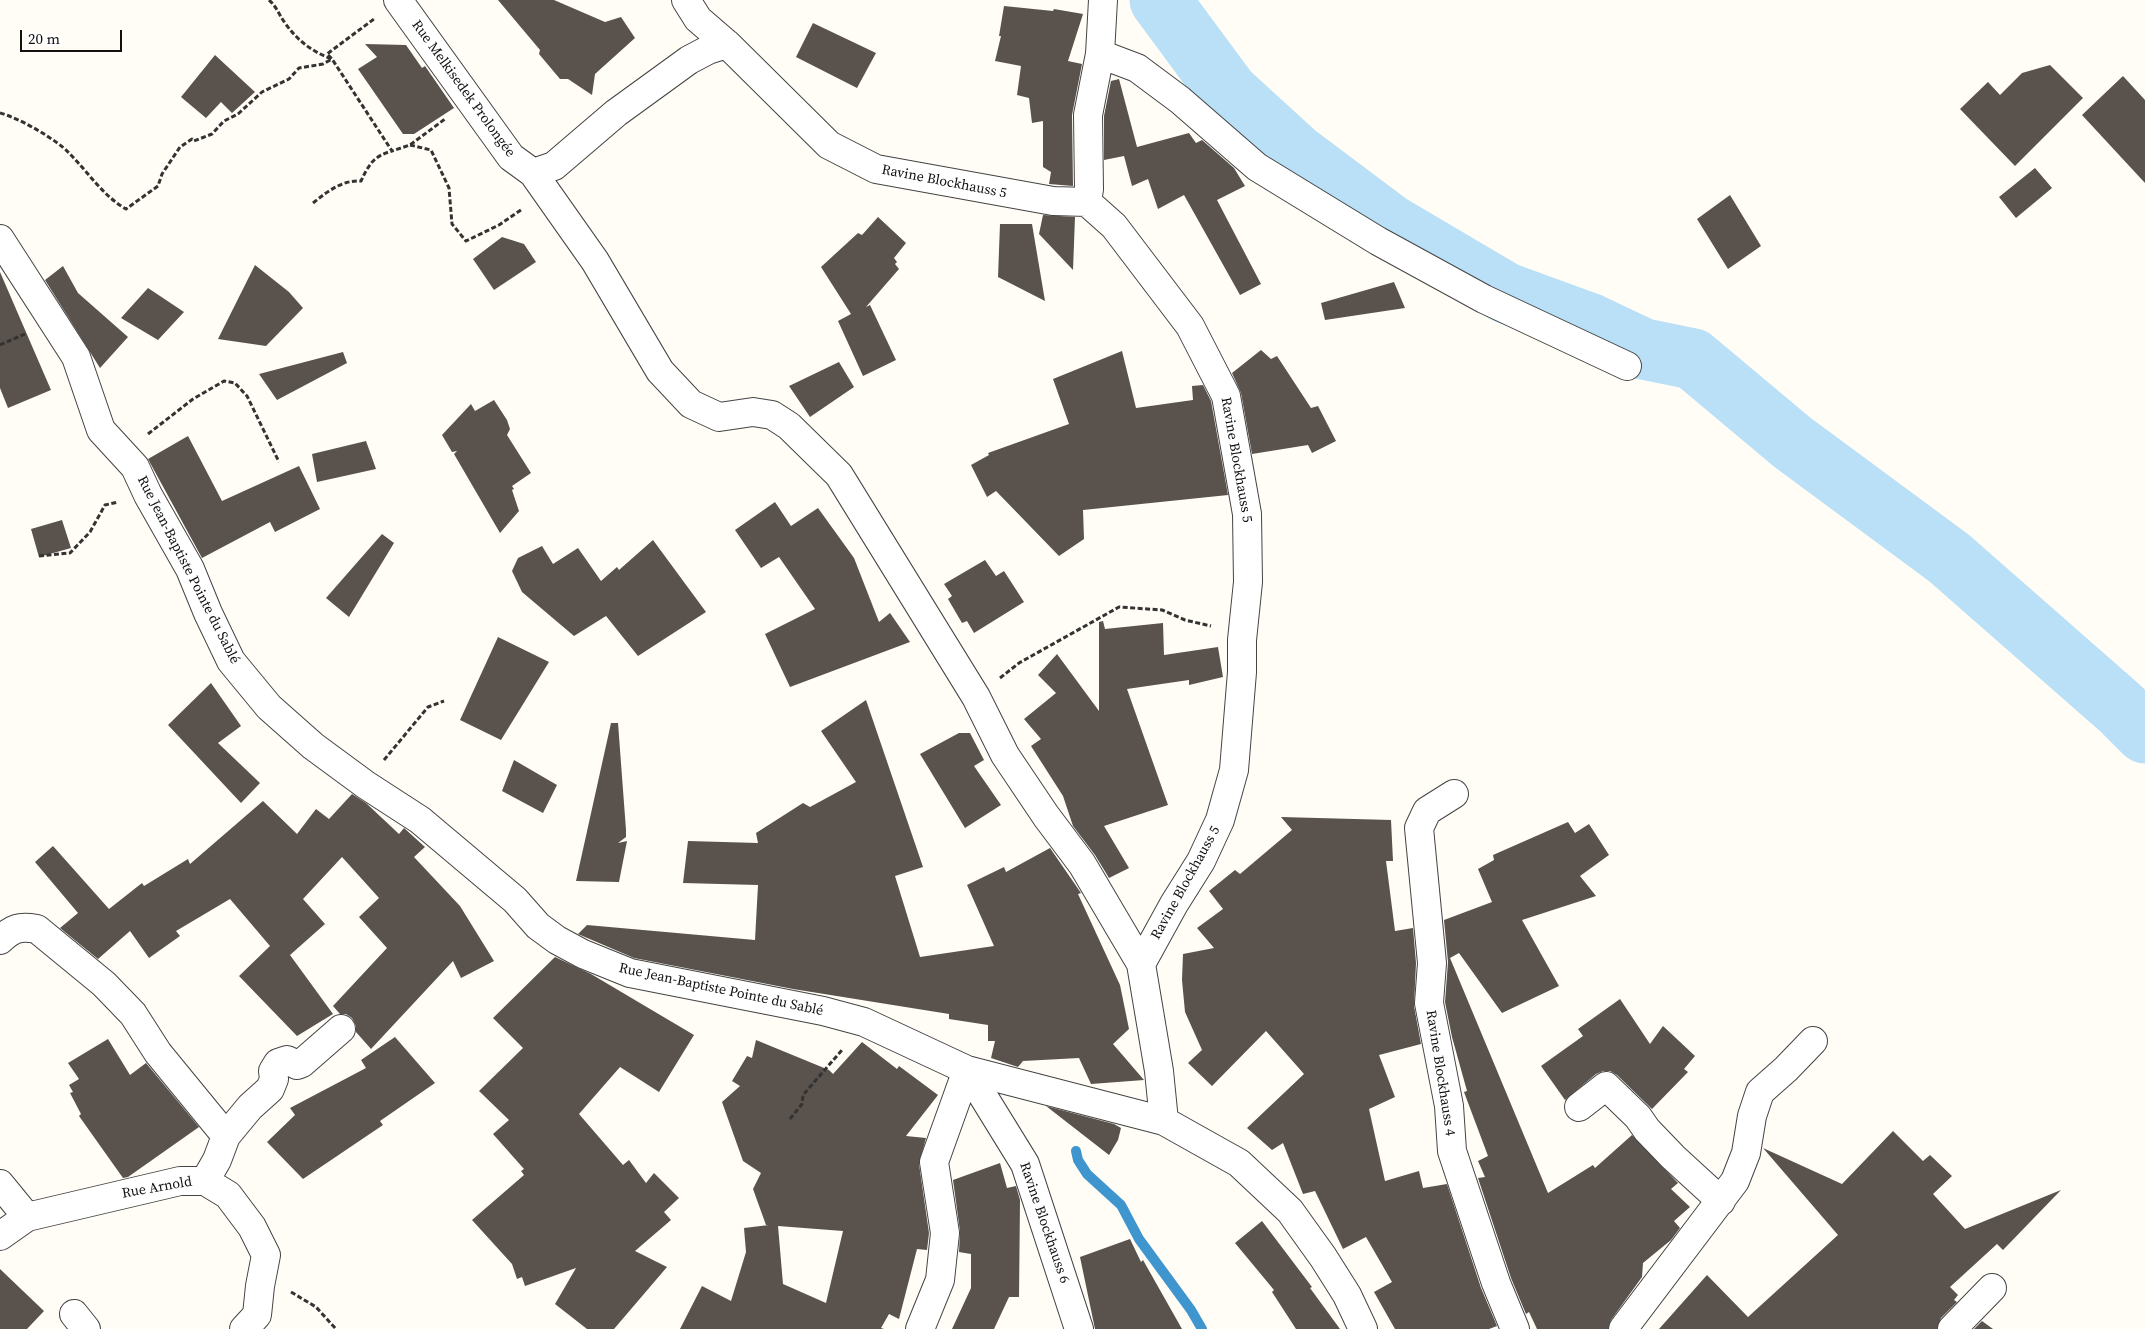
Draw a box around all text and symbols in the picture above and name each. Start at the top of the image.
street label: Rue Melkisedek Prolongée [408,17,518,161]
scale bar [22,20,125,52]
text: 20 m [28,28,60,49]
street label: Ravine Blockhauss 5 [880,162,1008,202]
street label: Ravine Blockhauss 5 [1217,396,1255,524]
street label: Rue Jean-Baptiste Pointe du Sablé [133,473,243,667]
street label: Ravine Blockhauss 5 [1148,823,1224,943]
street label: Rue Jean-Baptiste Pointe du Sablé [617,960,825,1020]
street label: Ravine Blockhauss 4 [1422,1009,1458,1137]
street label: Ravine Blockhauss 6 [1015,1160,1073,1286]
street label: Rue Arnold [121,1174,193,1202]

